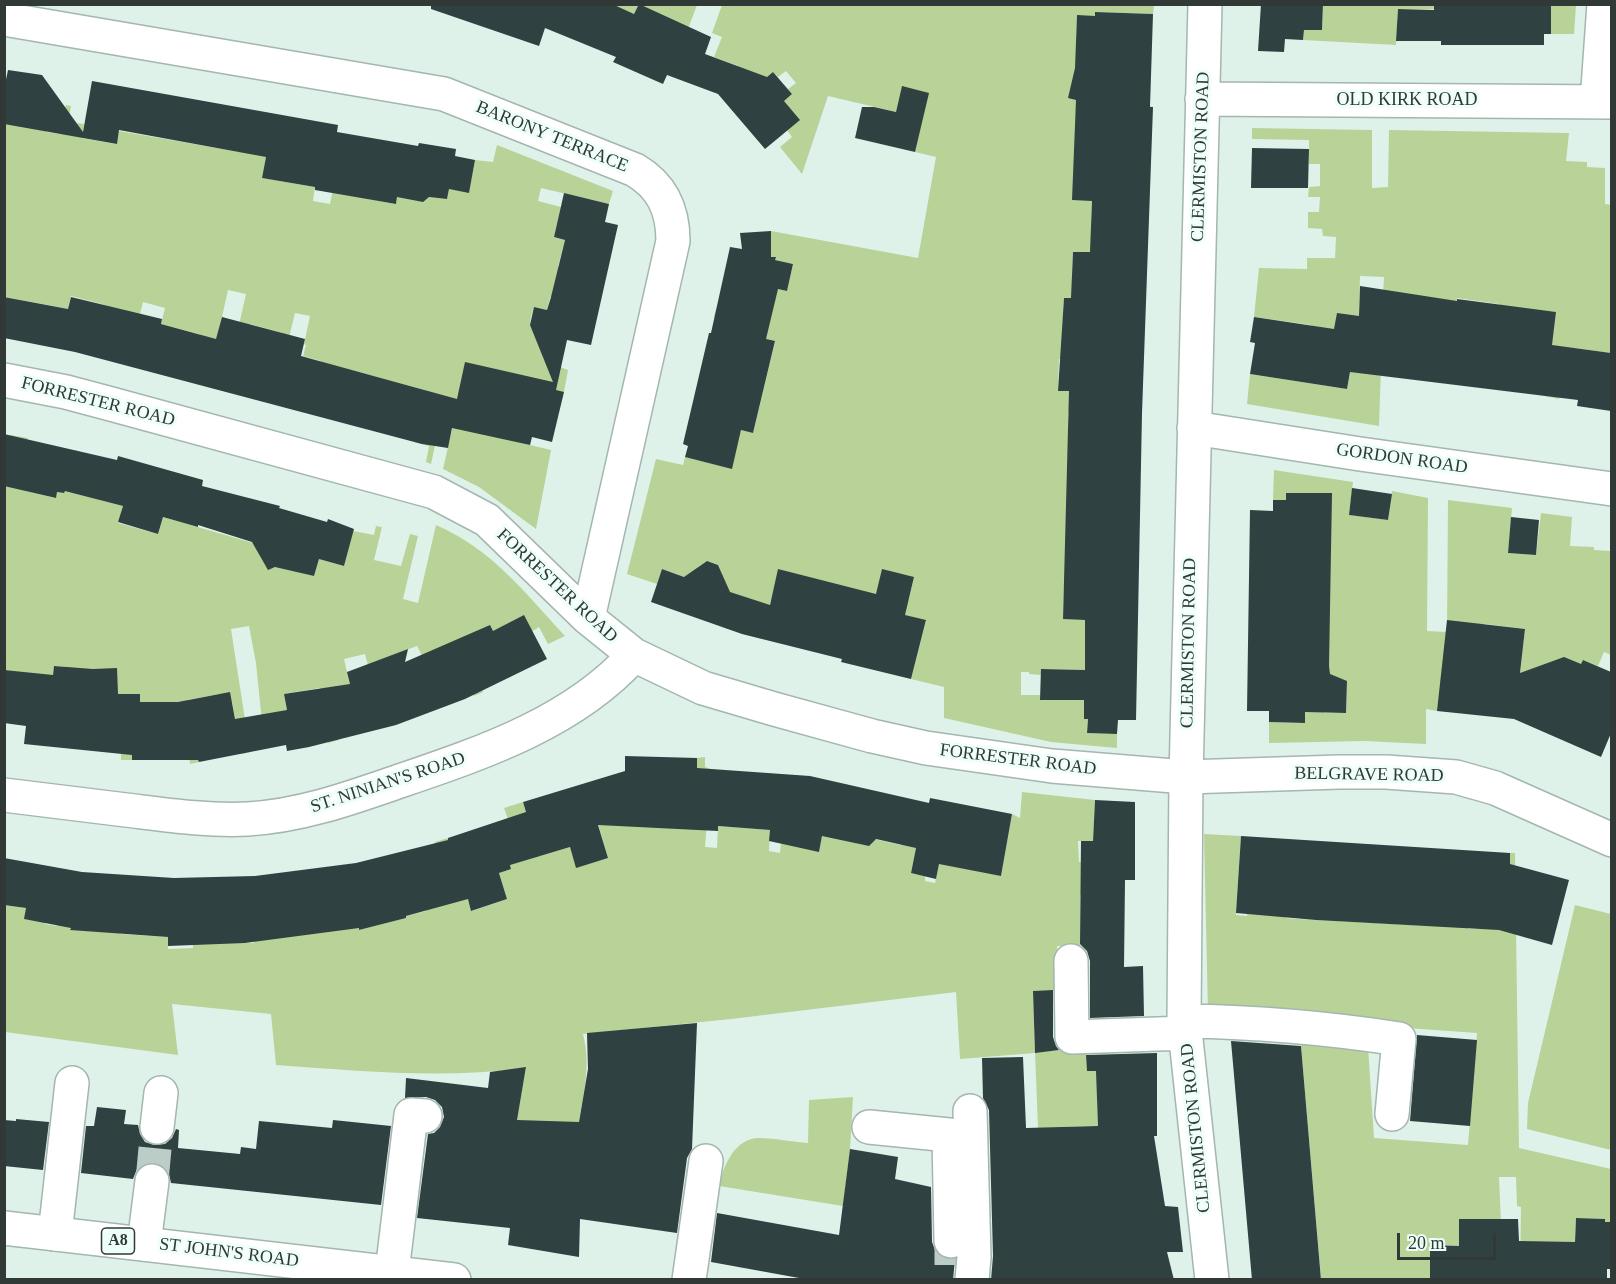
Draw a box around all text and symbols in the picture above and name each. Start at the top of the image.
street label: CLERMISTON ROAD [1187,72,1215,242]
street label: OLD KIRK ROAD [1337,89,1477,111]
street label: BARONY TERRACE [473,97,631,177]
street label: FORRESTER ROAD [19,372,177,432]
street label: GORDON ROAD [1335,439,1469,479]
street label: FORRESTER ROAD [492,524,622,648]
street label: CLERMISTON ROAD [1177,558,1201,728]
street label: FORRESTER ROAD [939,740,1097,780]
street label: ST. NINIAN'S ROAD [308,748,468,818]
street label: BELGRAVE ROAD [1294,763,1444,787]
street label: CLERMISTON ROAD [1176,1042,1216,1214]
scale bar [1400,1221,1499,1259]
road number: A8 [102,1228,134,1254]
text: 20 m [1408,1233,1445,1253]
street label: ST JOHN'S ROAD [158,1234,300,1272]

